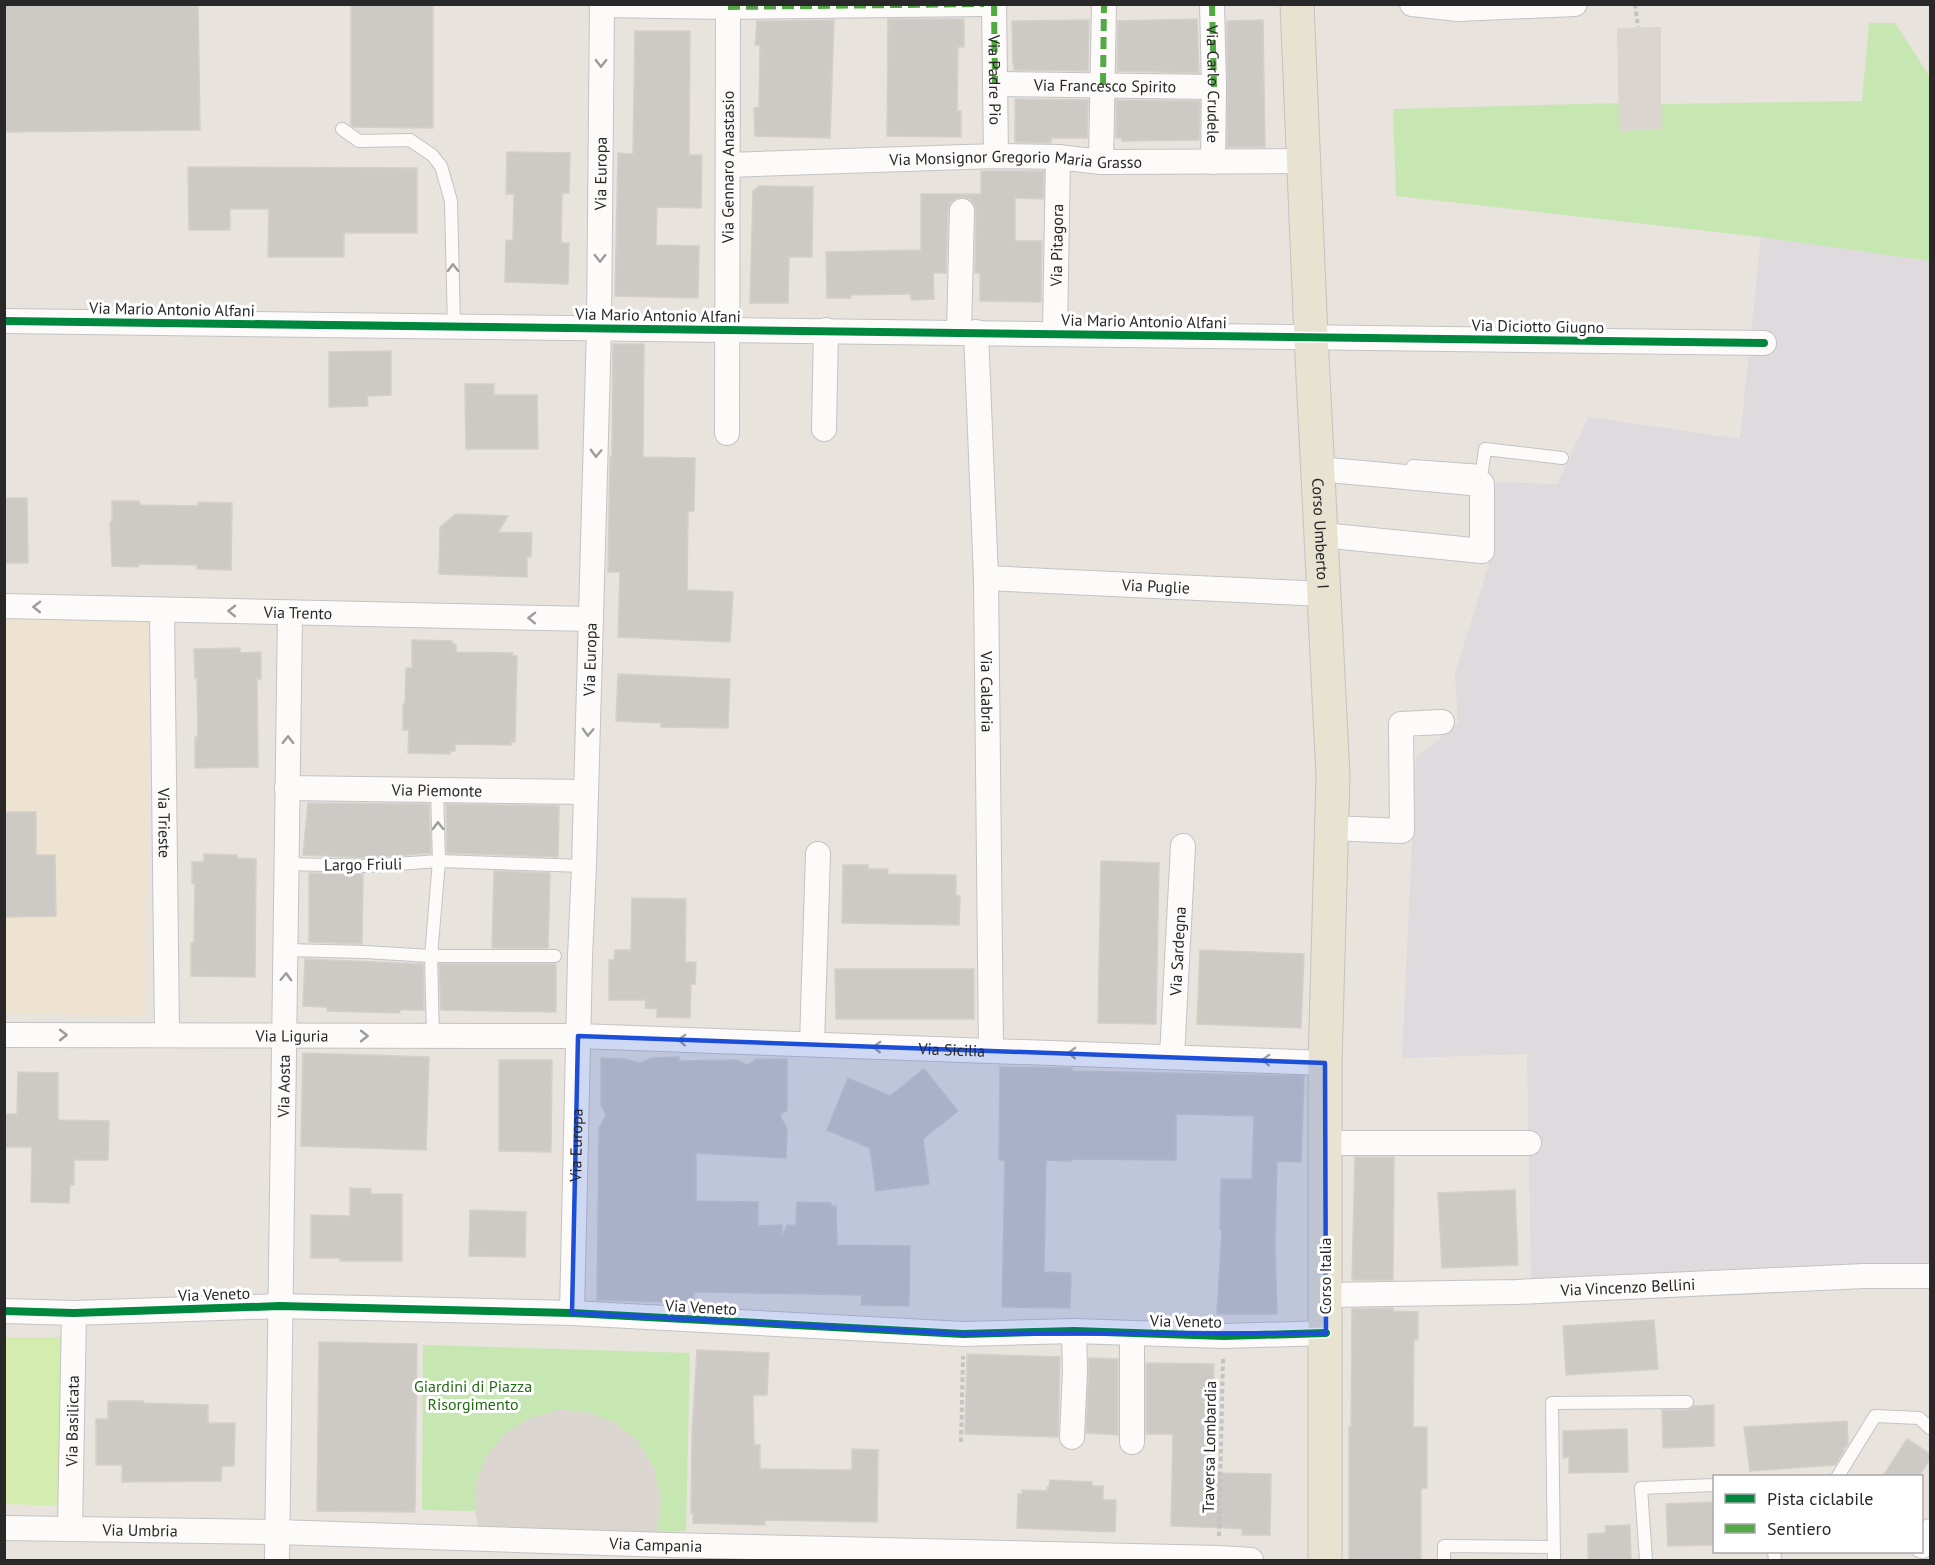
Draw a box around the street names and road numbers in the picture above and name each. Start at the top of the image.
street label: Via Carlo Crudele [1202,24,1224,143]
street label: Via Padre Pio [984,34,1006,125]
street label: Via Francesco Spirito [1033,75,1176,96]
street label: Via Gennaro Anastasio [717,91,738,244]
street label: Via Europa [590,137,611,211]
street label: Via Monsignor Gregorio Maria Grasso [888,146,1142,172]
street label: Via Pitagora [1046,203,1067,288]
street label: Via Mario Antonio Alfani [88,298,255,320]
street label: Via Mario Antonio Alfani [574,304,741,326]
street label: Via Mario Antonio Alfani [1060,310,1227,332]
street label: Via Diciotto Giugno [1471,315,1604,337]
street label: Corso Umberto I [1308,477,1334,589]
street label: Via Puglie [1120,574,1190,598]
street label: Via Trento [262,602,332,623]
street label: Via Europa [579,622,601,697]
street label: Via Calabria [977,650,998,733]
street label: Via Piemonte [390,779,482,801]
street label: Via Trieste [154,787,175,858]
street label: Largo Friuli [324,853,402,875]
street label: Via Sardegna [1165,906,1190,997]
street label: Via Liguria [254,1025,329,1046]
street label: Via Sicilia [917,1038,986,1061]
street label: Via Aosta [273,1054,294,1119]
street label: Via Europa [565,1108,587,1183]
street label: Corso Italia [1315,1237,1335,1315]
street label: Via Vincenzo Bellini [1559,1274,1696,1300]
street label: Via Veneto [177,1283,250,1305]
street label: Via Veneto [663,1295,738,1319]
street label: Via Veneto [1149,1310,1222,1332]
street label: Via Basilicata [61,1375,83,1468]
street label: Traversa Lombardia [1198,1381,1220,1513]
street label: Via Umbria [101,1519,178,1541]
street label: Via Campania [608,1533,702,1556]

